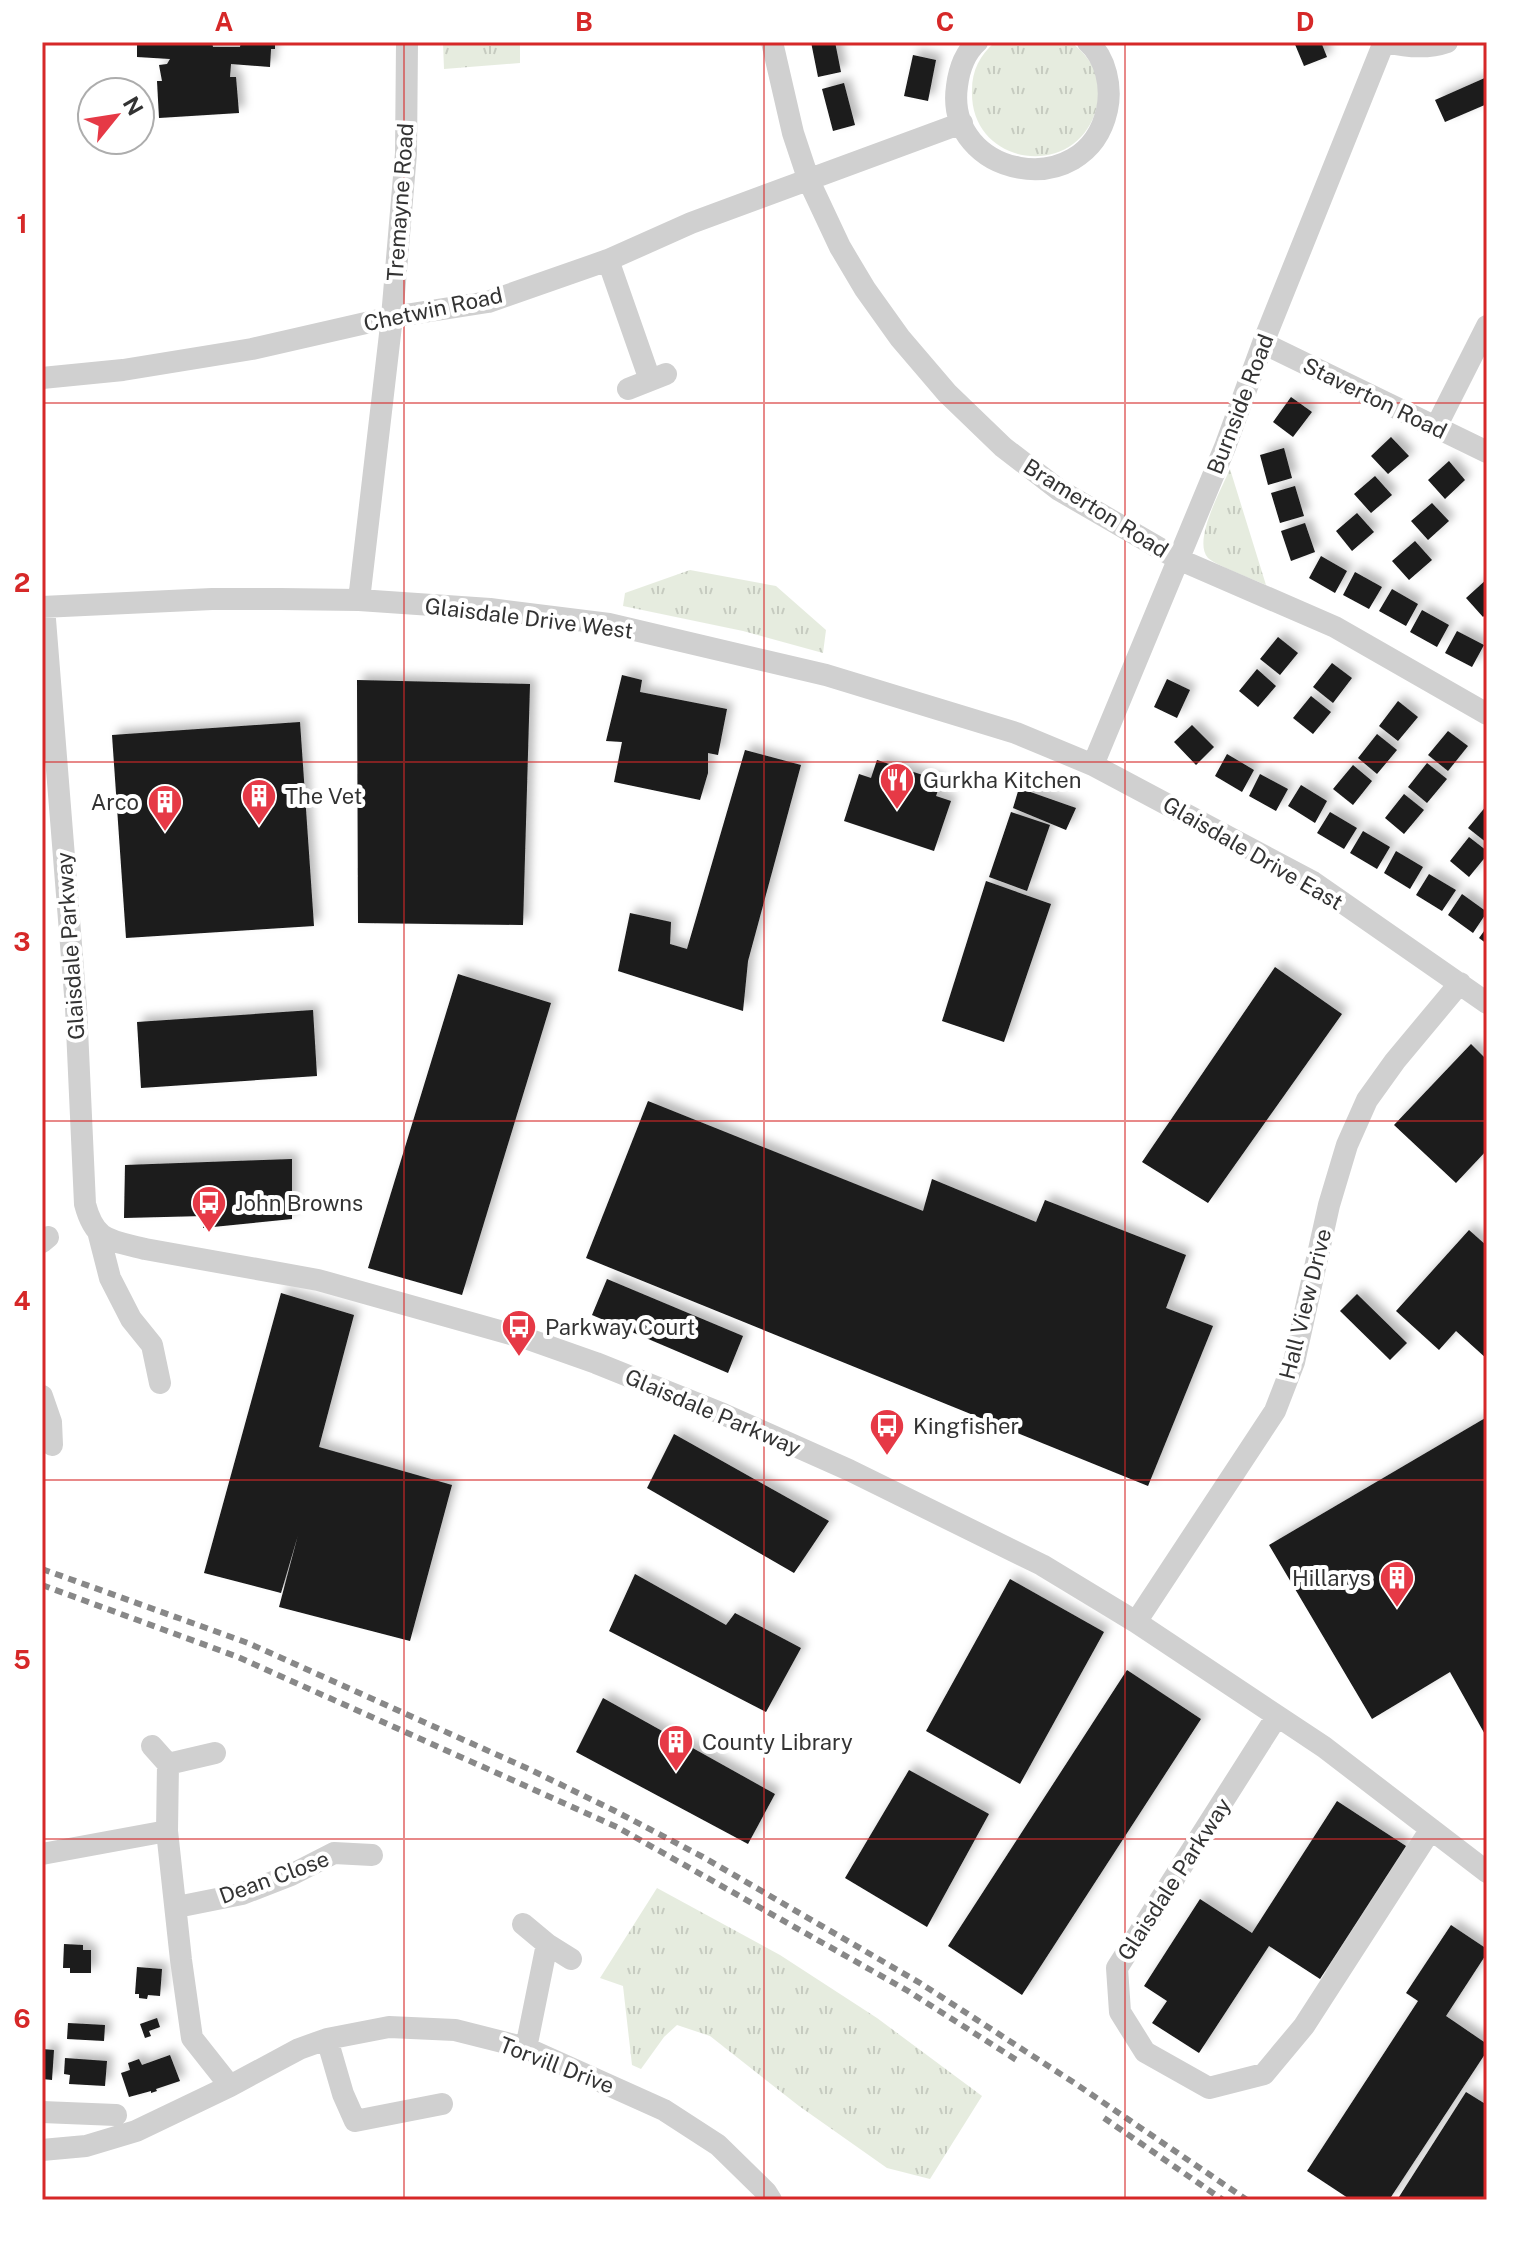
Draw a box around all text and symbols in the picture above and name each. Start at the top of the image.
text: A [215,6,234,37]
text: B [575,6,593,37]
text: C [936,6,954,37]
text: D [1296,6,1314,37]
north arrow [76,76,156,156]
text: N [118,92,149,120]
street label: Tremayne Road [382,122,418,282]
text: 1 [16,208,28,239]
street label: Chetwin Road [361,282,505,336]
street label: Burnside Road [1201,330,1279,478]
street label: Staverton Road [1299,352,1451,444]
street label: Bramerton Road [1019,453,1173,563]
text: 2 [14,567,30,598]
street label: Glaisdale Drive West [423,592,635,644]
restaurant icon: Gurkha Kitchen [878,761,916,811]
place label: Gurkha Kitchen [923,767,1082,793]
building icon: The Vet [240,777,278,827]
building icon: Arco [146,783,184,833]
place label: The Vet [285,783,362,809]
place label: Arco [91,789,139,815]
street label: Glaisdale Drive East [1158,791,1348,915]
street label: Glaisdale Parkway [50,851,90,1041]
text: 3 [13,926,31,957]
bus stop icon: John Browns [190,1184,228,1234]
place label: John Browns [235,1190,363,1216]
street label: Hall View Drive [1274,1226,1336,1382]
text: 4 [13,1285,31,1316]
bus stop icon: Parkway Court [500,1308,538,1358]
place label: Parkway Court [545,1314,695,1340]
street label: Glaisdale Parkway [621,1363,805,1461]
bus stop icon: Kingfisher [868,1407,906,1457]
place label: Kingfisher [913,1413,1019,1439]
building icon: Hillarys [1378,1559,1416,1609]
place label: Hillarys [1292,1565,1371,1591]
text: 5 [13,1644,31,1675]
building icon: County Library [657,1723,695,1773]
place label: County Library [702,1729,853,1755]
street label: Glaisdale Parkway [1112,1793,1236,1965]
street label: Dean Close [216,1845,332,1909]
text: 6 [13,2003,31,2034]
street label: Torvill Drive [496,2031,618,2099]

